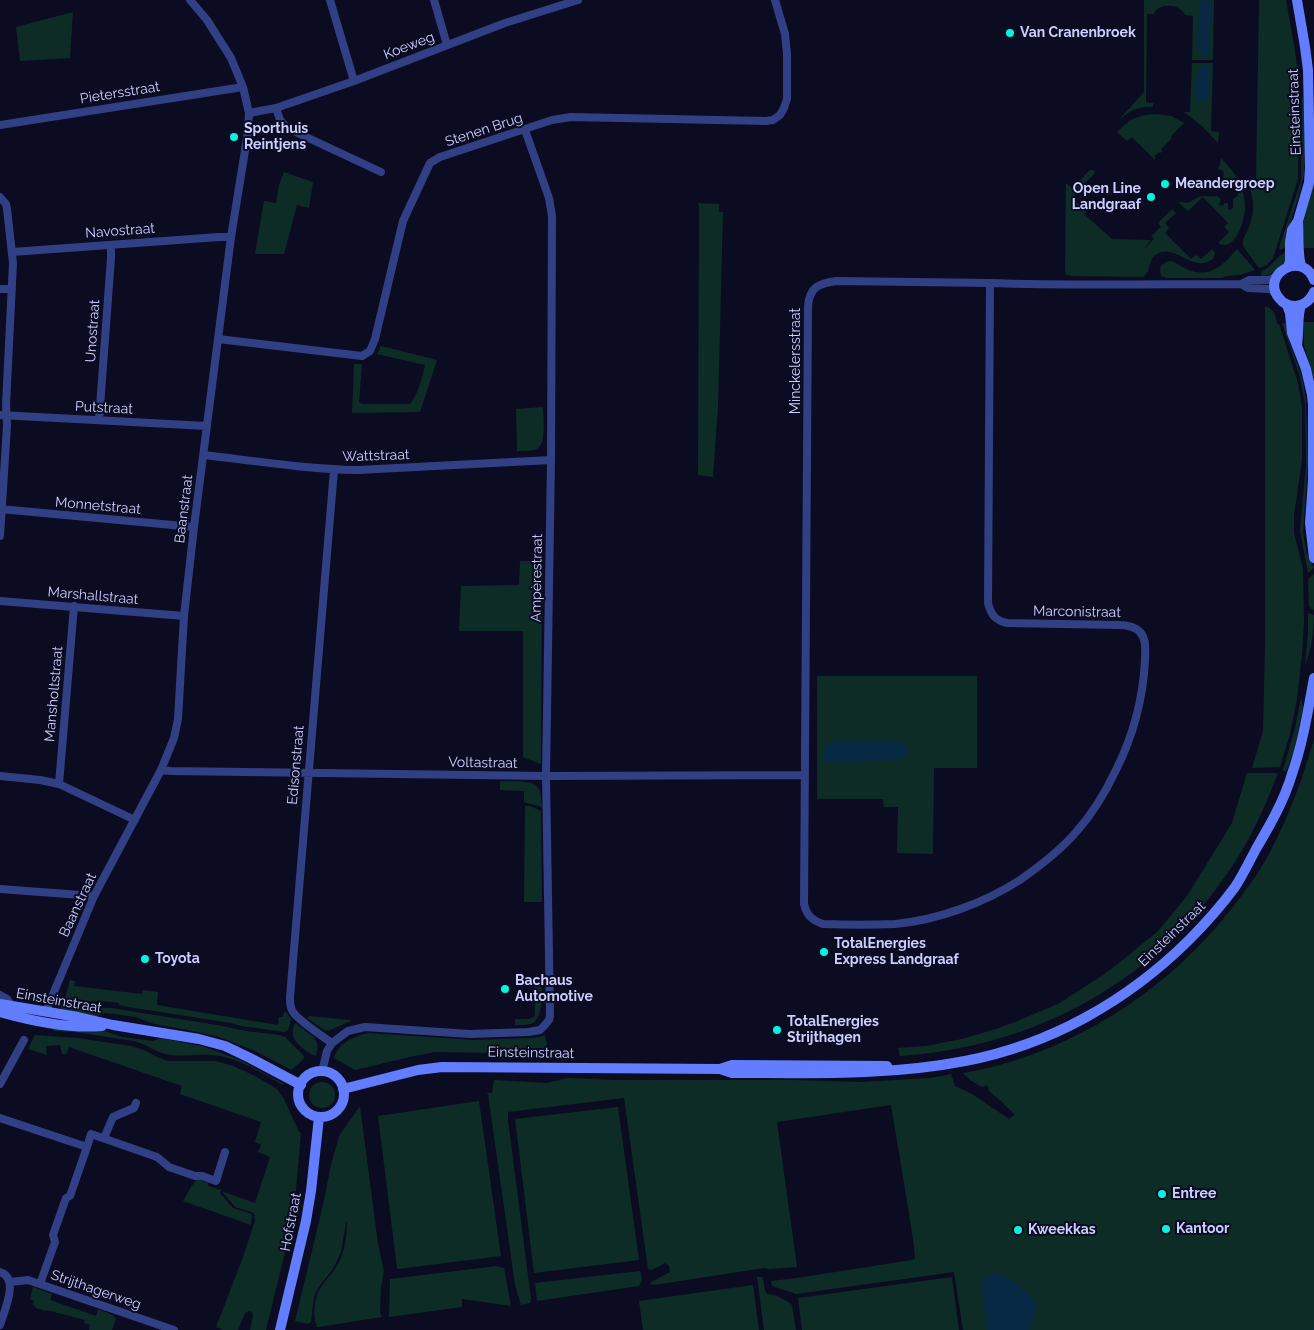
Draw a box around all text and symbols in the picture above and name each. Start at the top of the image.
place label: Van Cranenbroek [1020,25,1136,41]
marker: Van Cranenbroek [1004,27,1016,39]
street label: Koeweg [381,29,437,63]
street label: Einsteinstraat [1285,68,1305,156]
street label: Pietersstraat [79,78,161,108]
street label: Stenen Brug [443,110,525,150]
place label: Sporthuis Reintjens [244,121,308,154]
marker: Sporthuis Reintjens [228,131,240,143]
place label: Meandergroep [1175,176,1275,192]
marker: Meandergroep [1159,178,1171,190]
place label: Open Line Landgraaf [1072,181,1141,213]
marker: Open Line Landgraaf [1145,191,1157,203]
street label: Navostraat [85,220,155,242]
street label: Unostraat [82,299,104,363]
street label: Minckelersstraat [788,308,804,414]
street label: Putstraat [75,398,133,418]
street label: Wattstraat [342,446,410,466]
street label: Baanstraat [171,474,197,544]
street label: Monnetstraat [54,494,142,518]
street label: Ampèrestraat [528,534,546,622]
street label: Marshallstraat [47,584,139,608]
street label: Marconistraat [1033,603,1121,621]
street label: Mansholtstraat [41,645,67,743]
street label: Edisonstraat [284,725,308,805]
street label: Voltastraat [448,754,518,772]
street label: Baanstraat [56,870,100,940]
street label: Einsteinstraat [1135,898,1209,970]
place label: TotalEnergies Express Landgraaf [834,936,959,969]
marker: TotalEnergies Express Landgraaf [818,946,830,958]
place label: Toyota [155,951,200,967]
marker: Toyota [139,953,151,965]
place label: Bachaus Automotive [515,973,593,1006]
marker: Bachaus Automotive [499,983,511,995]
street label: Einsteinstraat [15,985,103,1017]
place label: TotalEnergies Strijthagen [787,1014,879,1046]
marker: TotalEnergies Strijthagen [771,1024,783,1036]
street label: Einsteinstraat [487,1044,575,1062]
place label: Entree [1172,1186,1216,1202]
marker: Entree [1156,1188,1168,1200]
street label: Hofstraat [277,1191,305,1253]
place label: Kantoor [1176,1221,1229,1237]
place label: Kweekkas [1028,1222,1096,1238]
marker: Kantoor [1160,1223,1172,1235]
marker: Kweekkas [1012,1224,1024,1236]
street label: Strijthagerweg [49,1267,143,1313]

